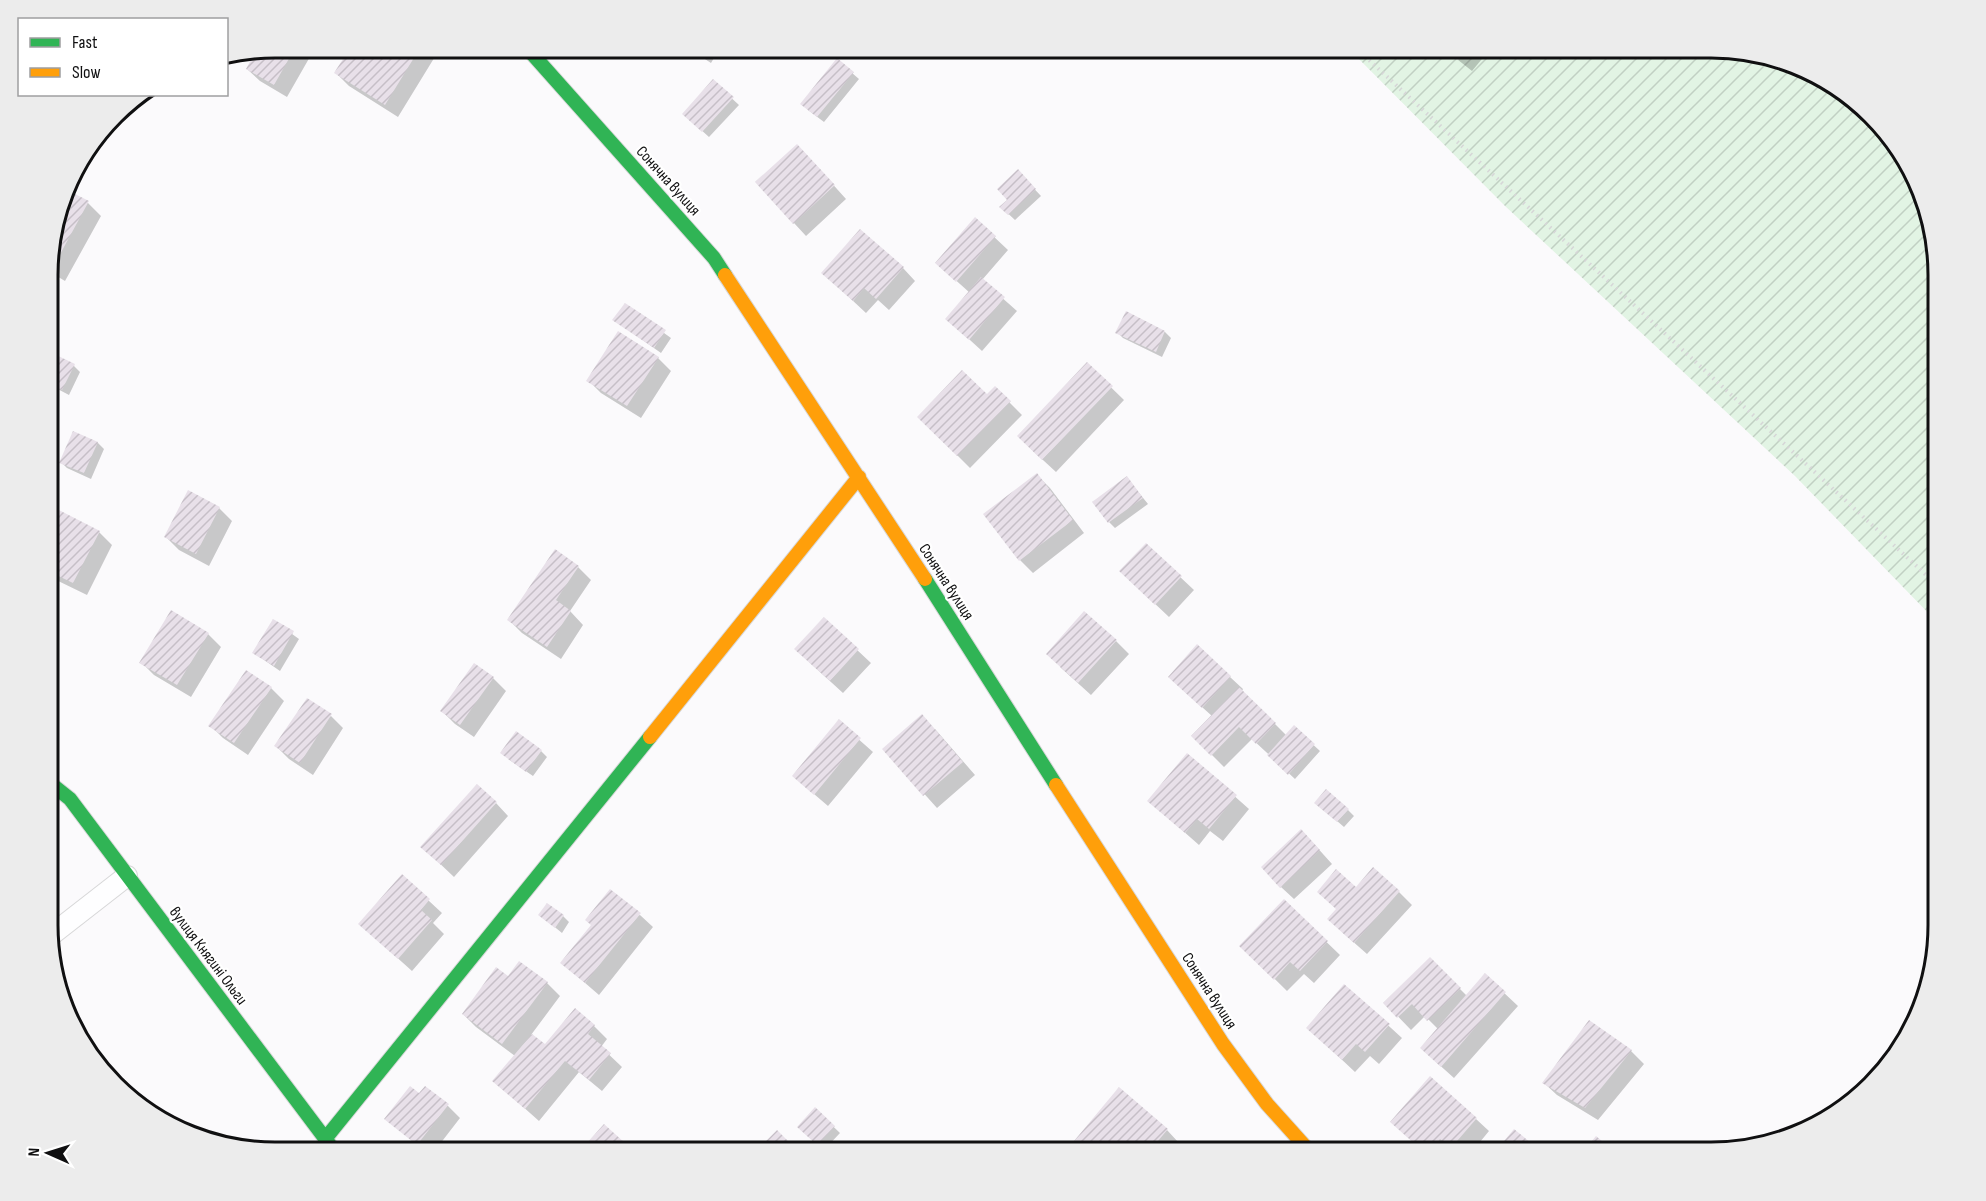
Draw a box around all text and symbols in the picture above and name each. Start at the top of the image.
legend [18,18,228,96]
text: Fast [72,32,98,53]
text: Slow [72,62,101,83]
street label: Сонячна вулиця [632,142,704,220]
street label: Сонячна вулиця [914,540,978,624]
street label: вулиця Княгині Ольги [165,903,251,1009]
street label: Сонячна вулиця [1177,949,1241,1033]
north arrow [18,1123,78,1183]
text: N [25,1148,44,1157]

